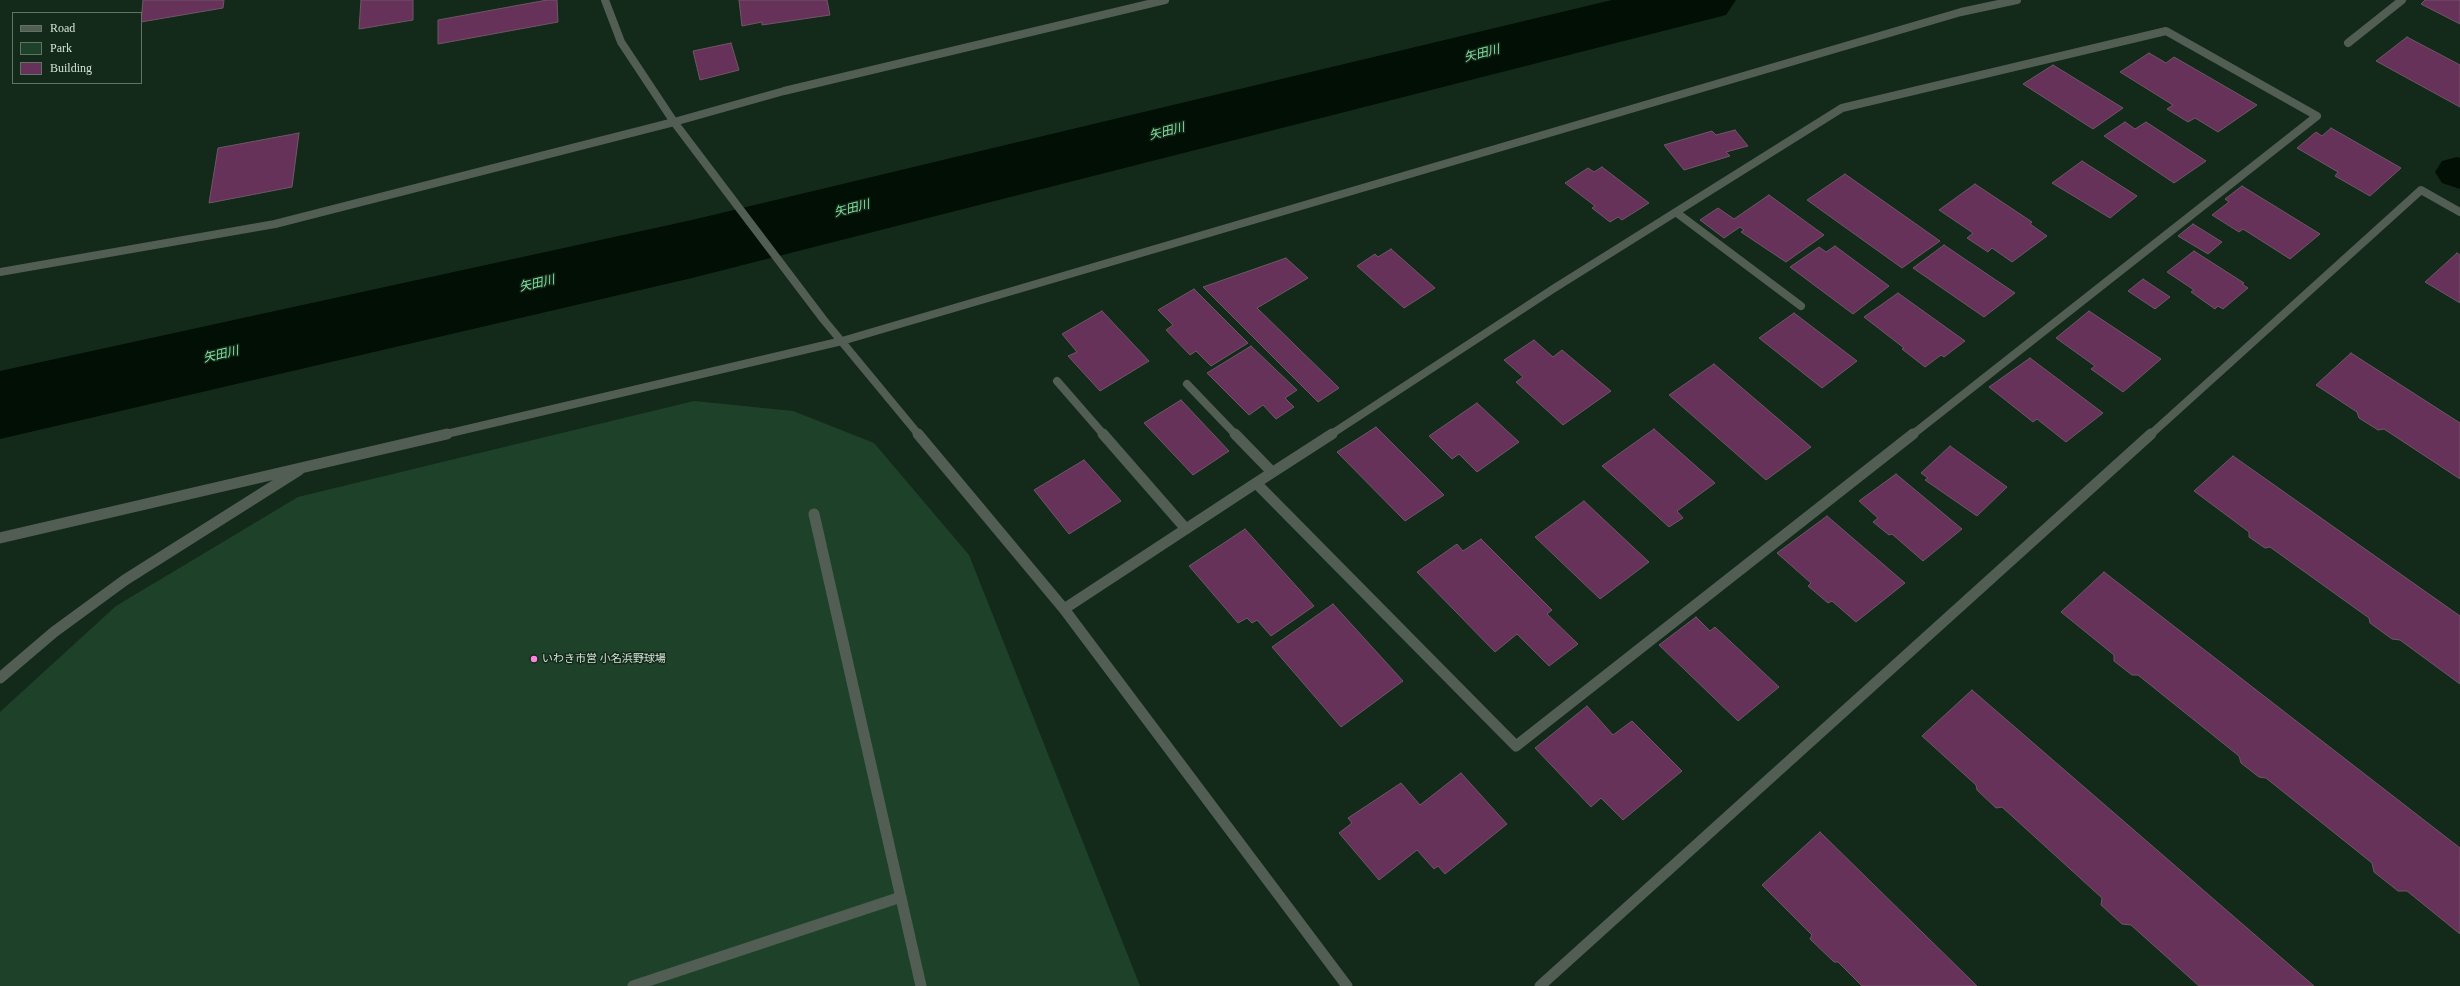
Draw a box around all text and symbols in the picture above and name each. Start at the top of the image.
legend [12,12,142,84]
text: Road [50,21,75,35]
text: Park [50,41,72,55]
water label: 矢田川 [1463,43,1501,65]
text: Building [50,61,92,75]
water label: 矢田川 [1148,121,1186,143]
water label: 矢田川 [833,198,871,220]
water label: 矢田川 [518,273,556,295]
water label: 矢田川 [202,344,240,366]
place label: いわき市営 小名浜野球場 [542,652,666,666]
marker: いわき市営 小名浜野球場 [529,654,539,664]

